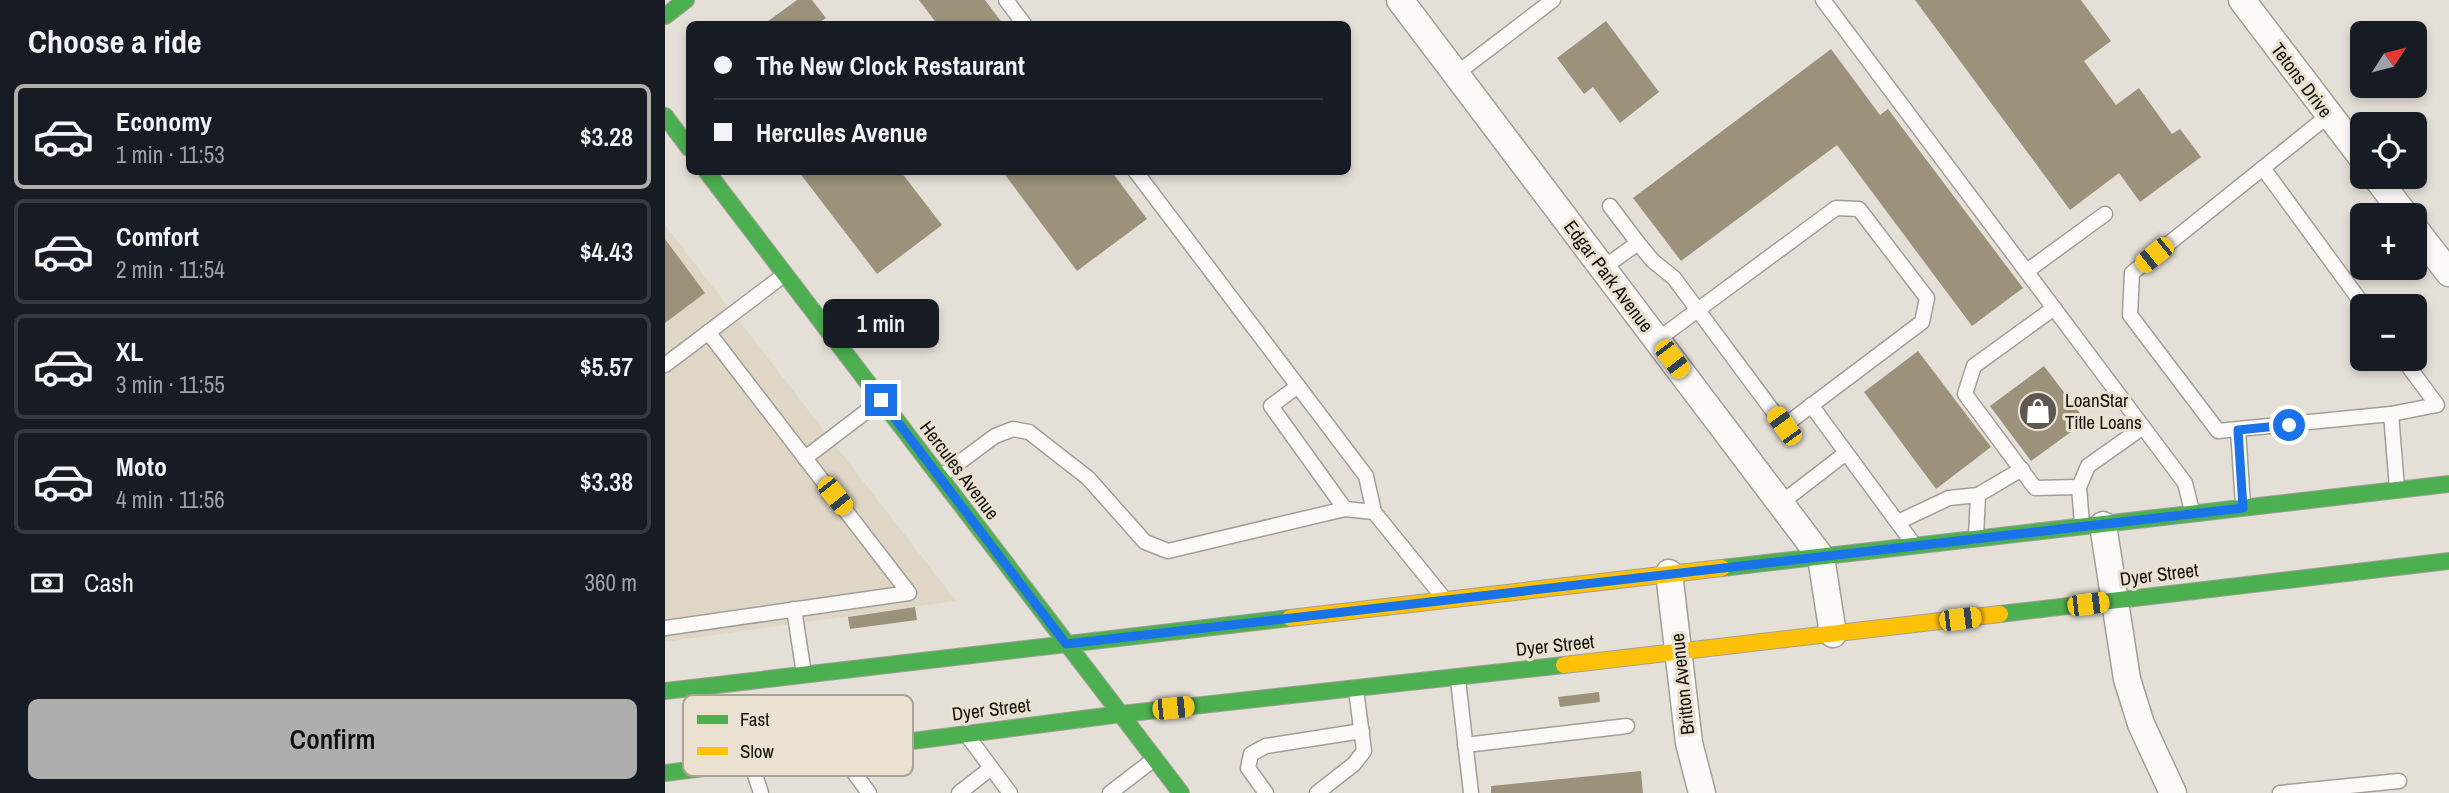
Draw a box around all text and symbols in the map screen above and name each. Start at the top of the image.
text: Choose a ride [28,20,202,63]
north arrow [2350,21,2427,98]
map controls [2350,21,2427,371]
street label: Tetons Drive [2265,37,2339,123]
text: The New Clock Restaurant [756,48,1025,83]
text: Economy [116,104,212,139]
icon: car [32,105,95,168]
button: locate [2350,112,2427,189]
text: Hercules Avenue [756,115,927,150]
text: $3.28 [580,119,633,154]
text: 1 min · 11:53 [116,139,225,170]
button: + [2350,203,2427,280]
street label: Edgar Park Avenue [1558,215,1660,337]
text: Comfort [116,219,199,254]
icon: car [32,220,95,283]
text: $4.43 [580,234,633,269]
car [2132,234,2177,276]
text: 2 min · 11:54 [116,254,225,285]
button: − [2350,294,2427,371]
callout: 1 min [823,298,939,348]
text: 1 min [857,308,905,339]
text: XL [116,334,143,369]
icon: car [32,335,95,398]
car [1651,336,1694,382]
text: $5.57 [580,349,633,384]
text: 3 min · 11:55 [116,369,225,400]
route end [865,384,897,416]
place label: LoanStar Title Loans [2065,387,2142,435]
shop icon: LoanStar Title Loans [2017,390,2059,432]
car [1764,403,1805,449]
route start [2273,409,2305,441]
street label: Hercules Avenue [914,415,1006,525]
text: Moto [116,449,167,484]
icon: car [32,450,95,513]
text: $3.38 [580,464,633,499]
car [814,473,857,519]
text: 4 min · 11:56 [116,484,225,515]
street label: Dyer Street [2118,556,2200,592]
icon: cash [28,564,66,602]
text: Cash [84,565,134,600]
text: 360 m [585,567,637,598]
car [2066,591,2111,617]
car [1938,606,1983,632]
street label: Dyer Street [1514,628,1596,662]
street label: Britton Avenue [1664,632,1700,736]
street label: Dyer Street [950,691,1032,727]
legend [683,695,913,776]
car [1152,695,1195,721]
button: Confirm [28,699,637,779]
text: Fast [740,706,770,732]
text: Slow [740,738,775,764]

